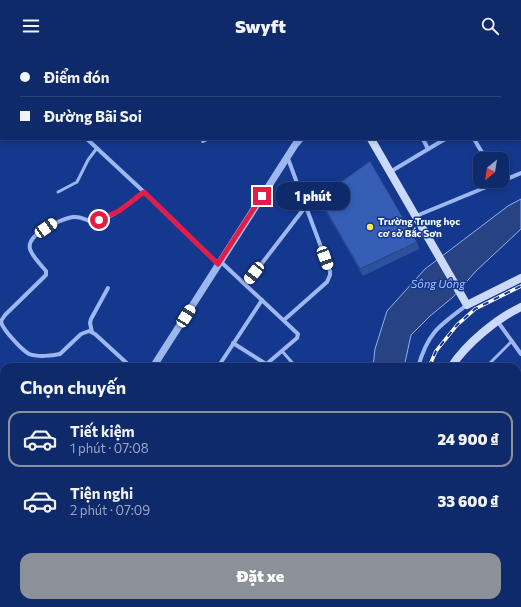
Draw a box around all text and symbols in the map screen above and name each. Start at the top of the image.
icon: menu [20,15,42,37]
text: Swyft [235,15,286,37]
icon: search [479,15,501,37]
text: Điểm đón [44,68,109,86]
text: Đường Bãi Soi [44,107,142,125]
north arrow [473,152,509,188]
map controls [473,152,509,188]
callout: 1 phút [276,182,350,210]
route end [253,187,271,205]
text: 1 phút [295,188,331,204]
route start [90,211,108,229]
place label: Trường Trung học cơ sở Bắc Sơn [378,215,460,239]
car [33,216,59,240]
marker: Trường Trung học cơ sở Bắc Sơn [365,222,375,232]
car [315,245,335,271]
car [242,260,266,286]
water label: Sông Uông [411,277,466,290]
car [175,303,197,329]
text: Chọn chuyến [20,376,126,398]
icon: car [22,421,58,457]
text: Tiết kiệm [70,422,135,440]
text: 24 900 ₫ [437,430,499,448]
text: 1 phút · 07:08 [70,440,149,456]
icon: car [22,483,58,519]
text: Tiện nghi [70,484,133,502]
text: 33 600 ₫ [438,492,499,510]
text: 2 phút · 07:09 [70,502,150,518]
button: Đặt xe [20,553,501,599]

